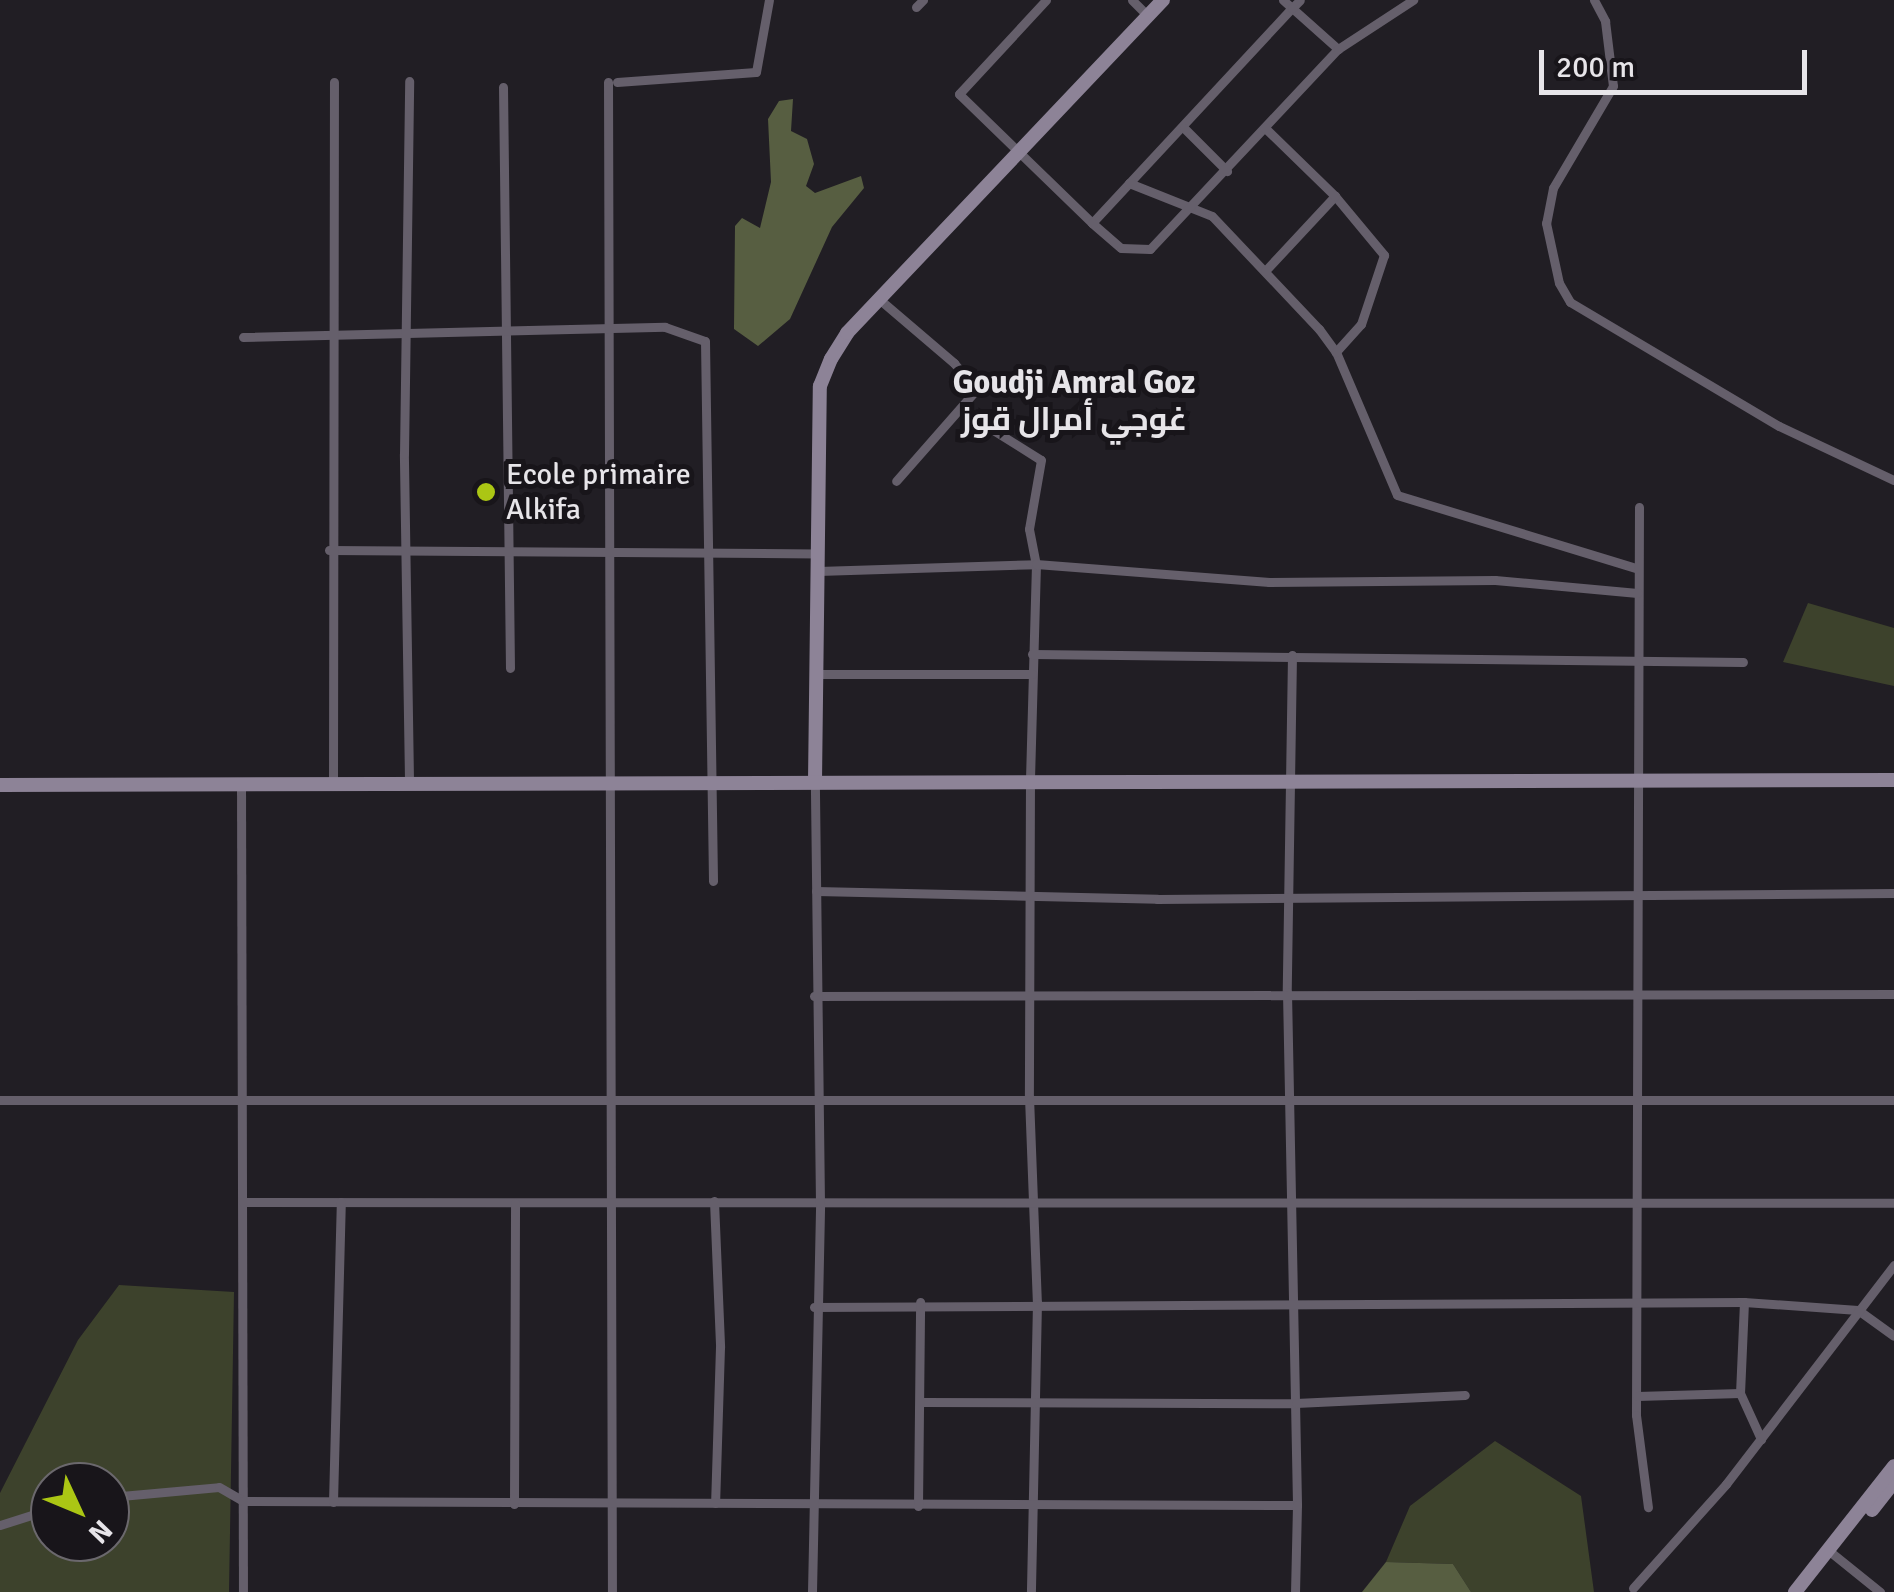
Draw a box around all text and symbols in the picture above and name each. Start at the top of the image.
scale bar [1544,30,1812,92]
text: 200 m [1556,49,1635,86]
district label: Goudji Amral Goz غوجي أمرال قوز [953,365,1195,440]
place label: Ecole primaire Alkifa [506,457,691,528]
marker: Ecole primaire Alkifa [475,481,497,503]
north arrow [30,1462,130,1562]
text: N [81,1513,119,1550]

